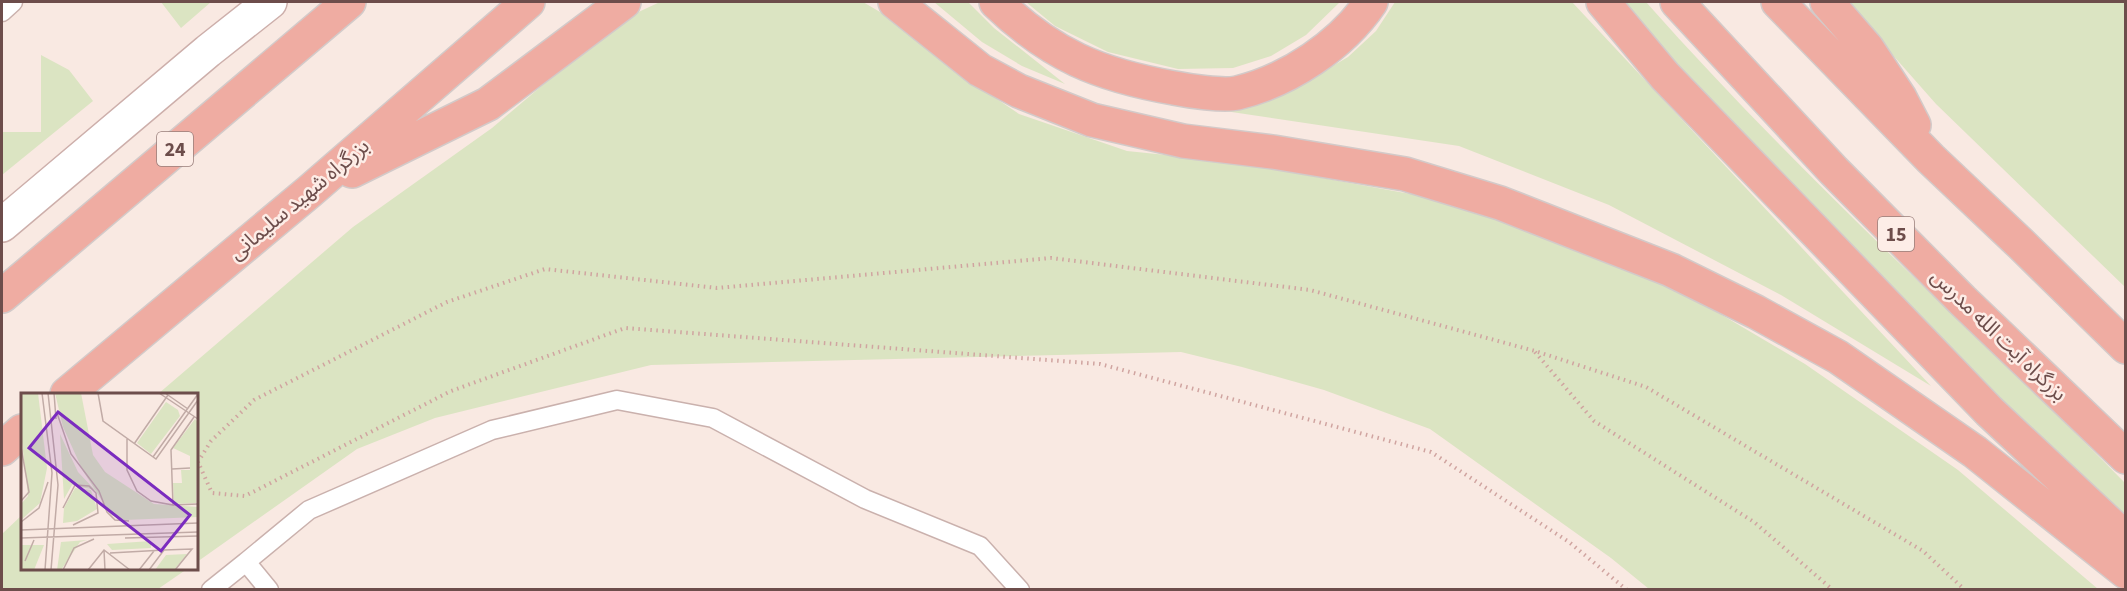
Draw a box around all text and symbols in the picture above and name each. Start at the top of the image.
street label: بزرگراه شهید سلیمانی [222,131,376,267]
road number: 24 [157,132,193,166]
road number: 15 [1878,217,1914,251]
street label: بزرگراه آیت الله مدرس [1924,262,2074,408]
inset map [21,393,198,570]

